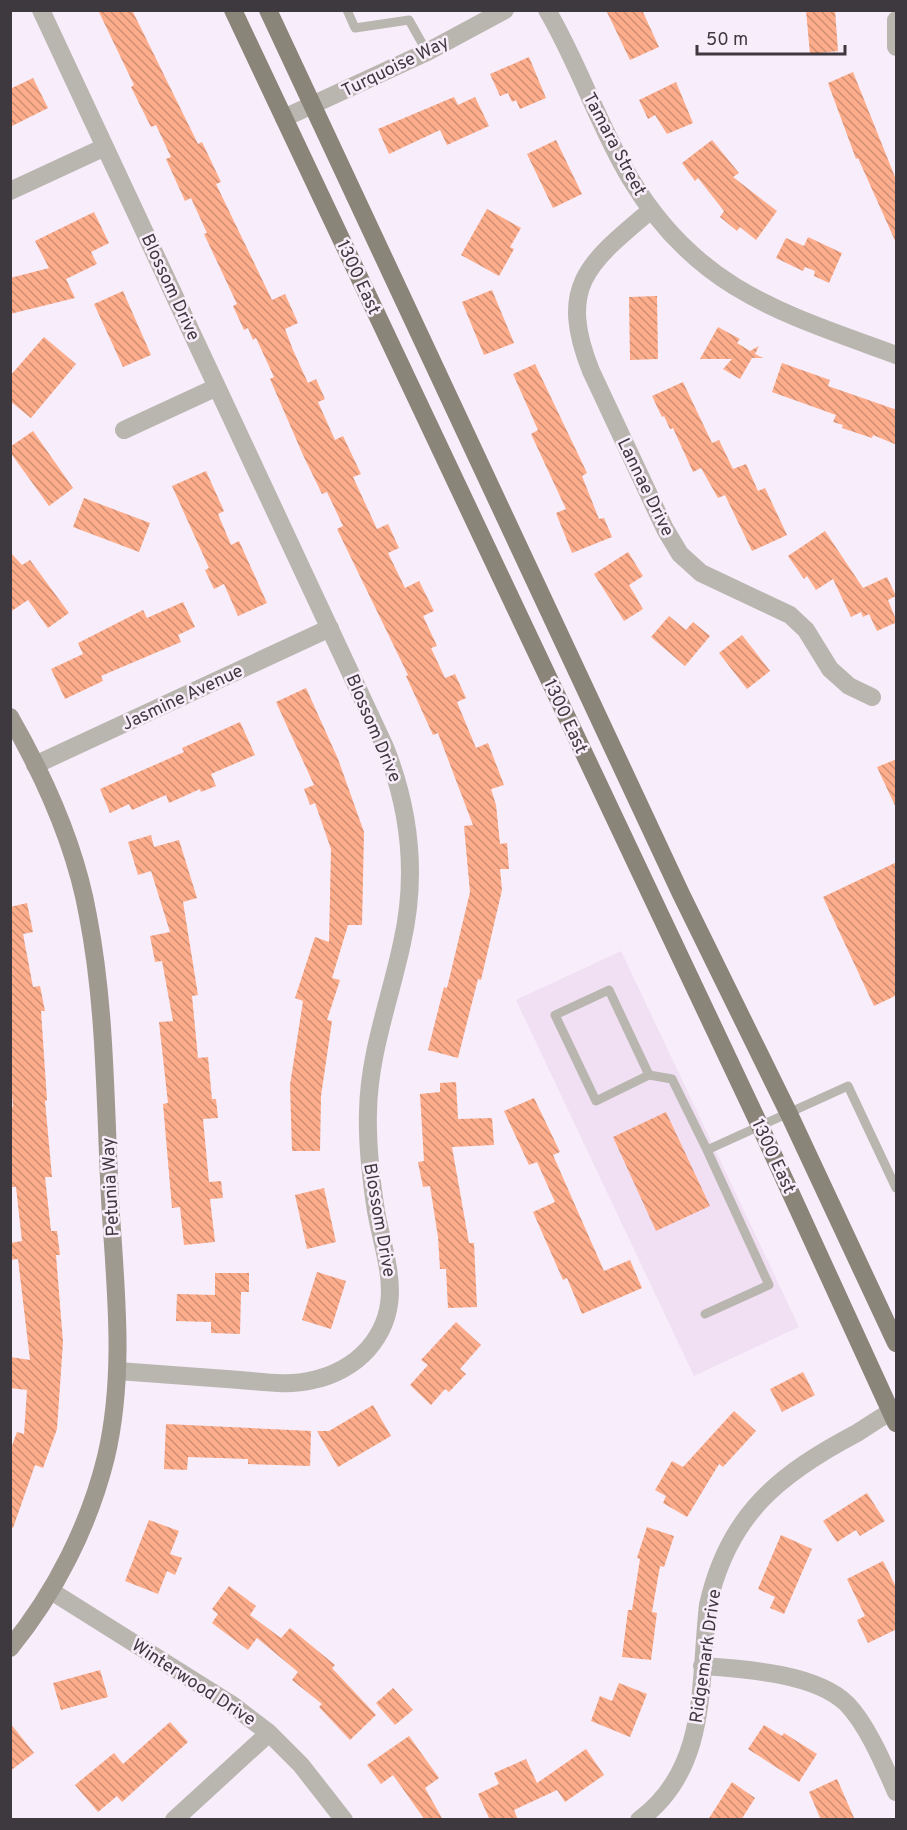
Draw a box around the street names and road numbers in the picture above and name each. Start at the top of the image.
street label: Turquoise Way [338,31,453,103]
street label: Tamara Street [577,89,651,200]
street label: Blossom Drive [135,231,204,345]
street label: 1300 East [330,237,385,319]
street label: Lannae Drive [611,435,678,541]
street label: Jasmine Avenue [118,660,247,737]
street label: Blossom Drive [340,671,406,786]
street label: 1300 East [537,676,592,758]
street label: 1300 East [745,1116,800,1198]
street label: Petunia Way [97,1137,126,1237]
street label: Blossom Drive [357,1162,400,1279]
street label: Ridgemark Drive [686,1588,727,1725]
street label: Winterwood Drive [127,1635,260,1732]

